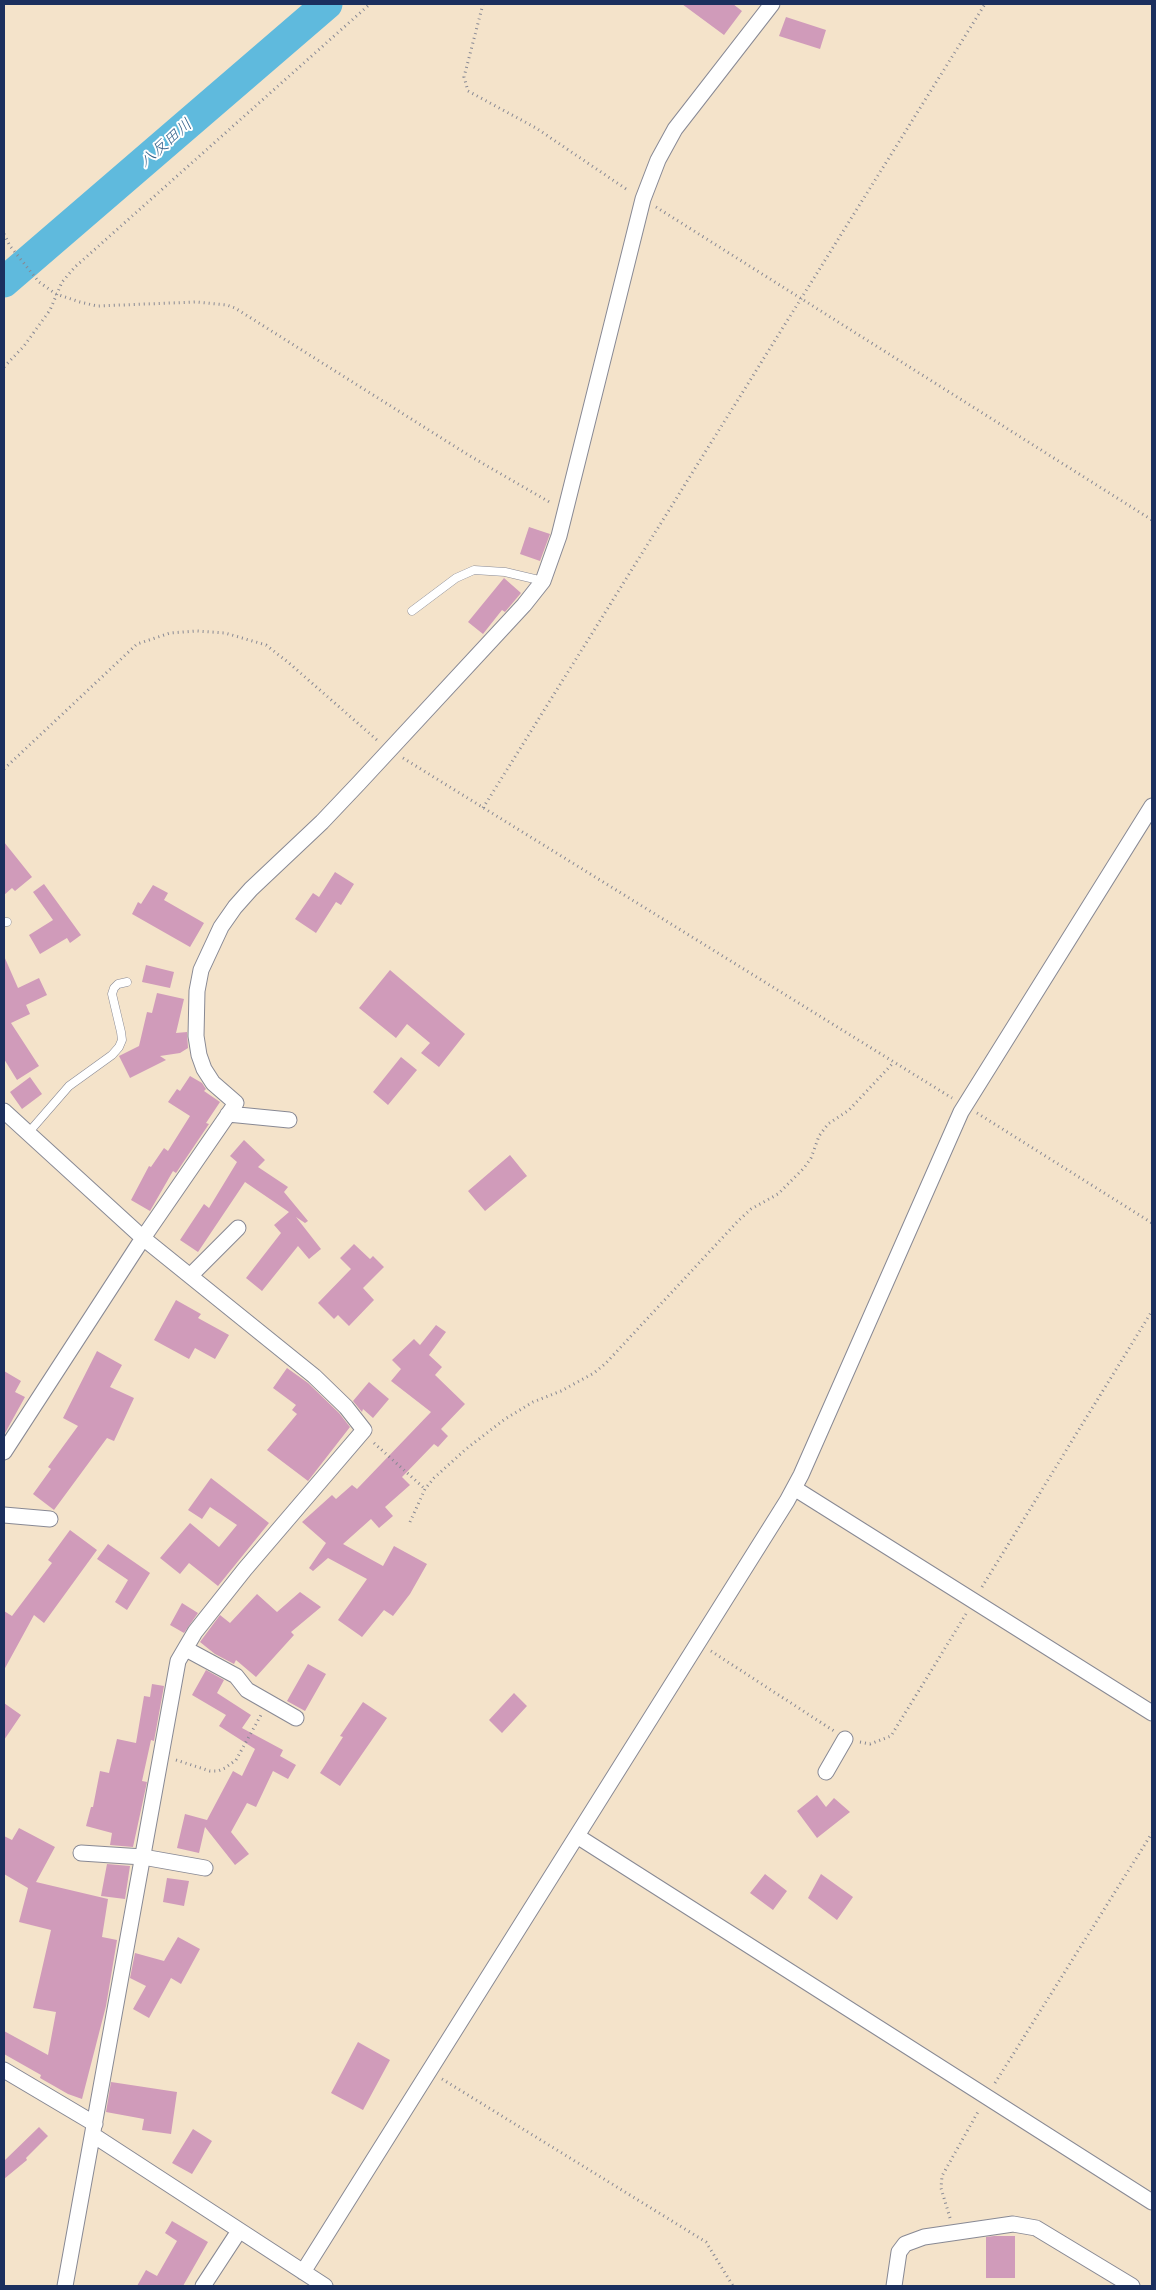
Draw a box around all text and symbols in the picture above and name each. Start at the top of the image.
water label: 八反田川 [136,115,196,171]

